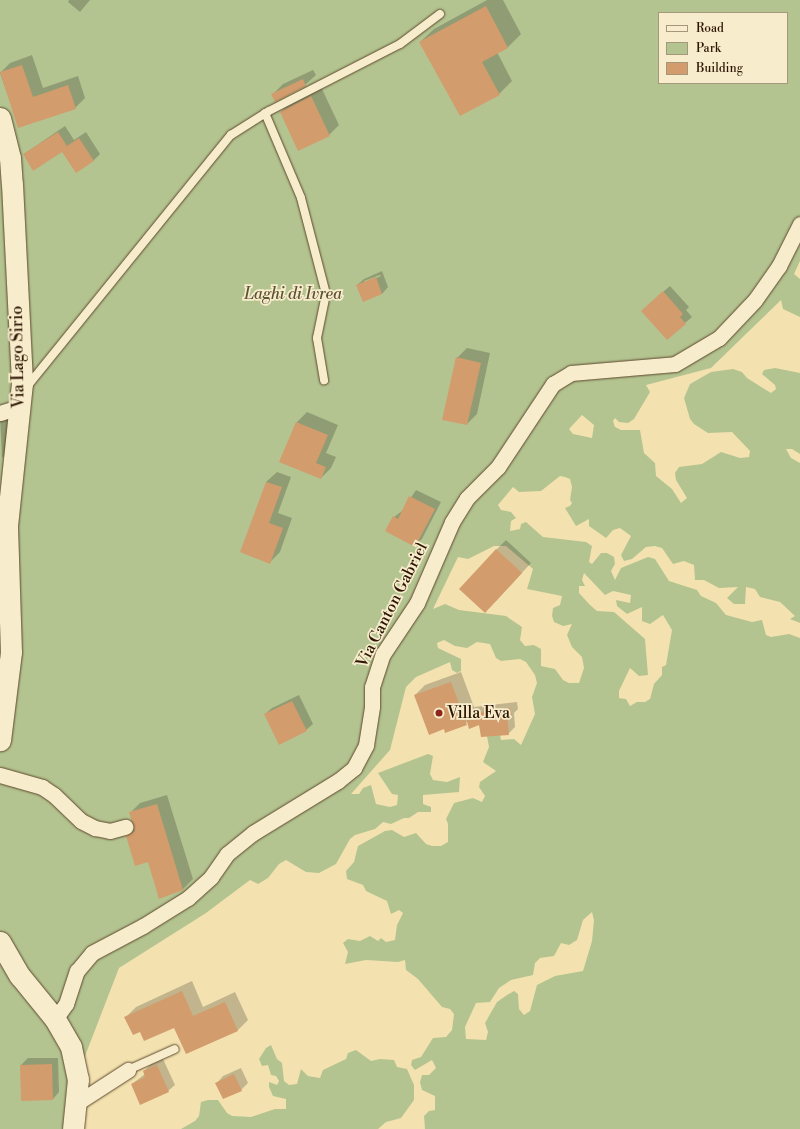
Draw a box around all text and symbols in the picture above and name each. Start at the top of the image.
legend [658,12,788,84]
text: Road [696,21,724,36]
text: Park [696,41,721,56]
text: Building [696,61,743,76]
park label: Laghi di Ivrea [244,284,342,304]
street label: Via Lago Sirio [8,306,28,408]
street label: Via Canton Gabriel [352,539,432,671]
place label: Villa Eva [447,703,510,723]
marker: Villa Eva [434,708,444,718]

